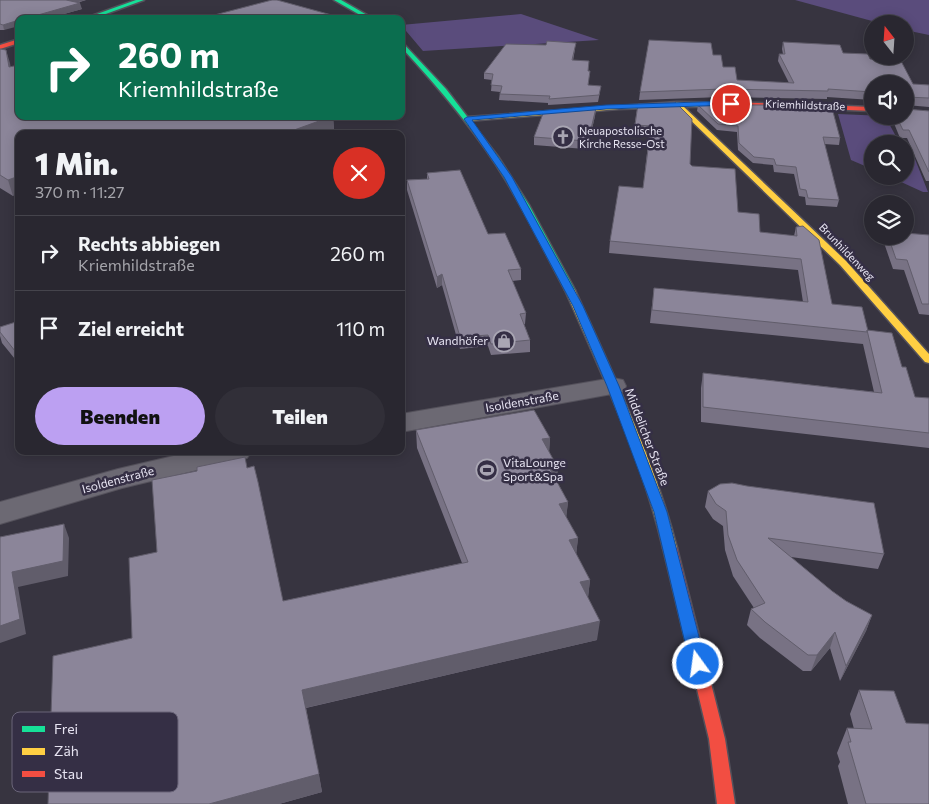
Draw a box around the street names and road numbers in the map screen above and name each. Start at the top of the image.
street label: Kriemhildstraße [765,97,846,112]
street label: Brunhildenweg [817,220,878,283]
street label: Middelicher Straße [623,386,673,487]
street label: Isoldenstraße [484,388,560,414]
street label: Isoldenstraße [80,463,155,495]

